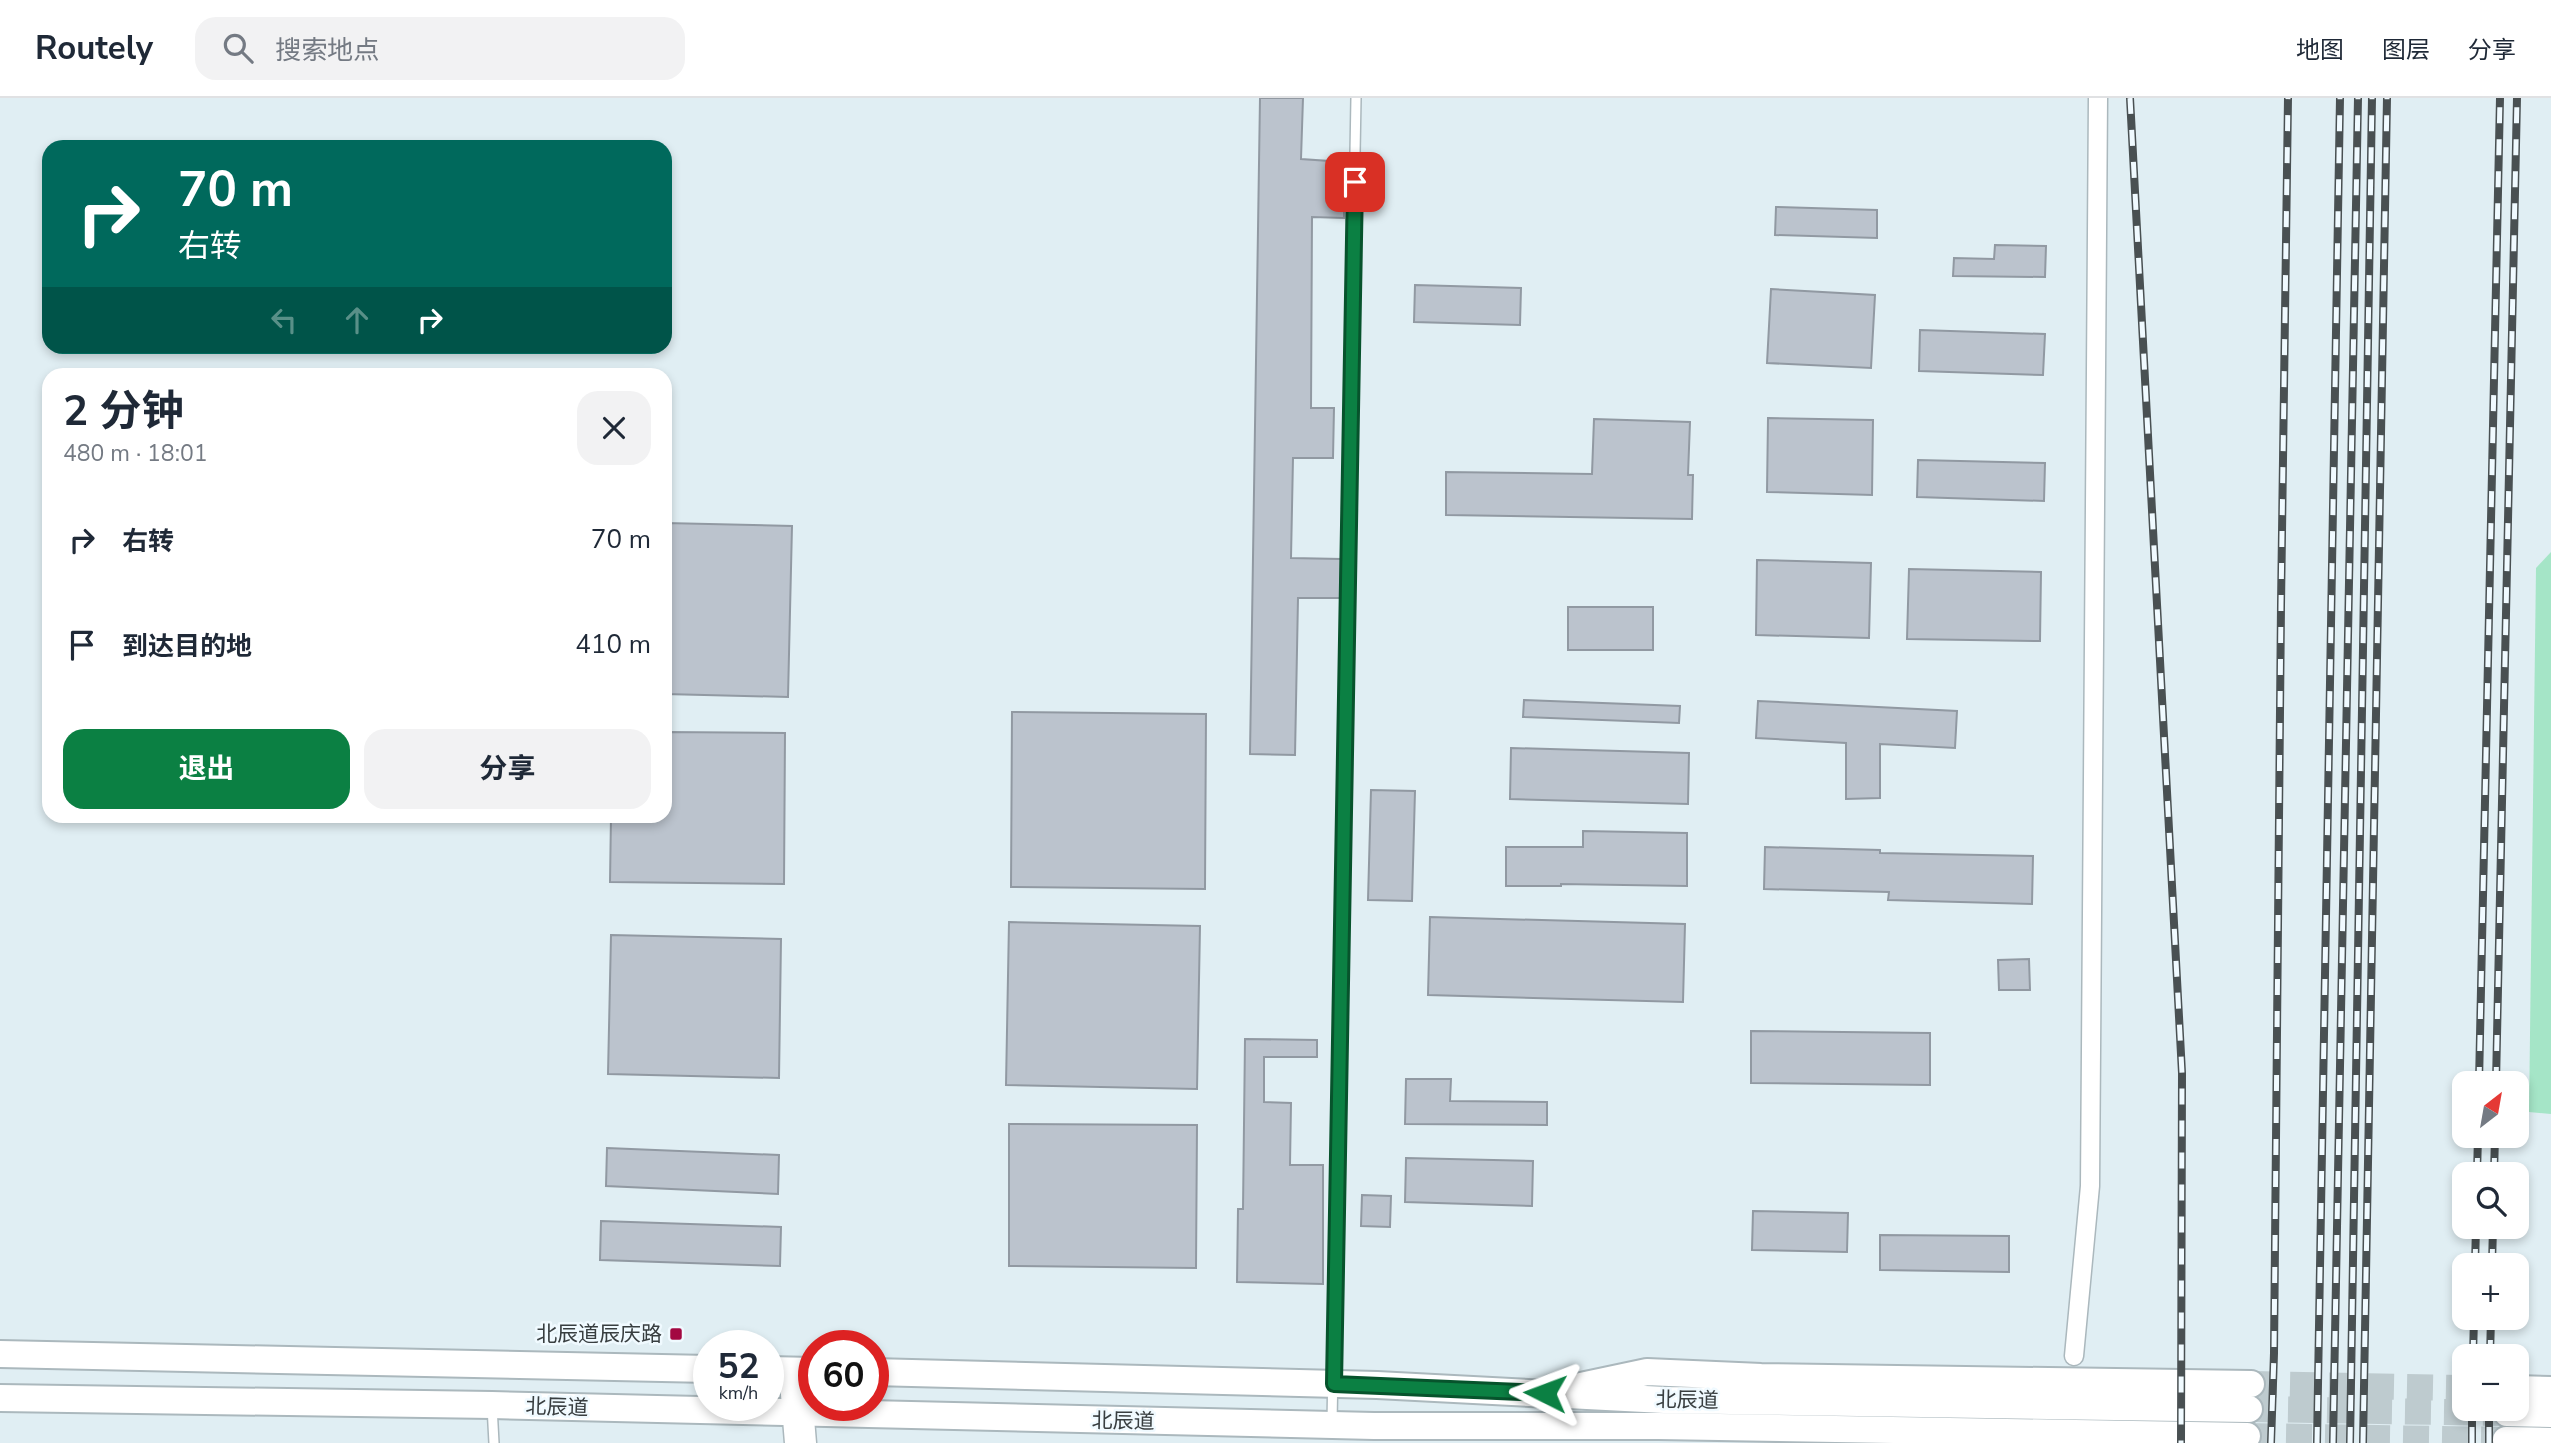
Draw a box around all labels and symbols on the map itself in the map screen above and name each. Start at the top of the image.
pin [1325,152,1385,212]
north arrow [2452,1071,2529,1148]
place label: 北辰道辰庆路 [536,1320,662,1348]
marker: 北辰道辰庆路 [668,1326,684,1342]
speed limit sign: 60 [798,1330,889,1421]
position arrow [1508,1356,1582,1430]
street label: 北辰道 [1655,1385,1719,1415]
street label: 北辰道 [525,1392,589,1422]
street label: 北辰道 [1091,1406,1155,1436]

